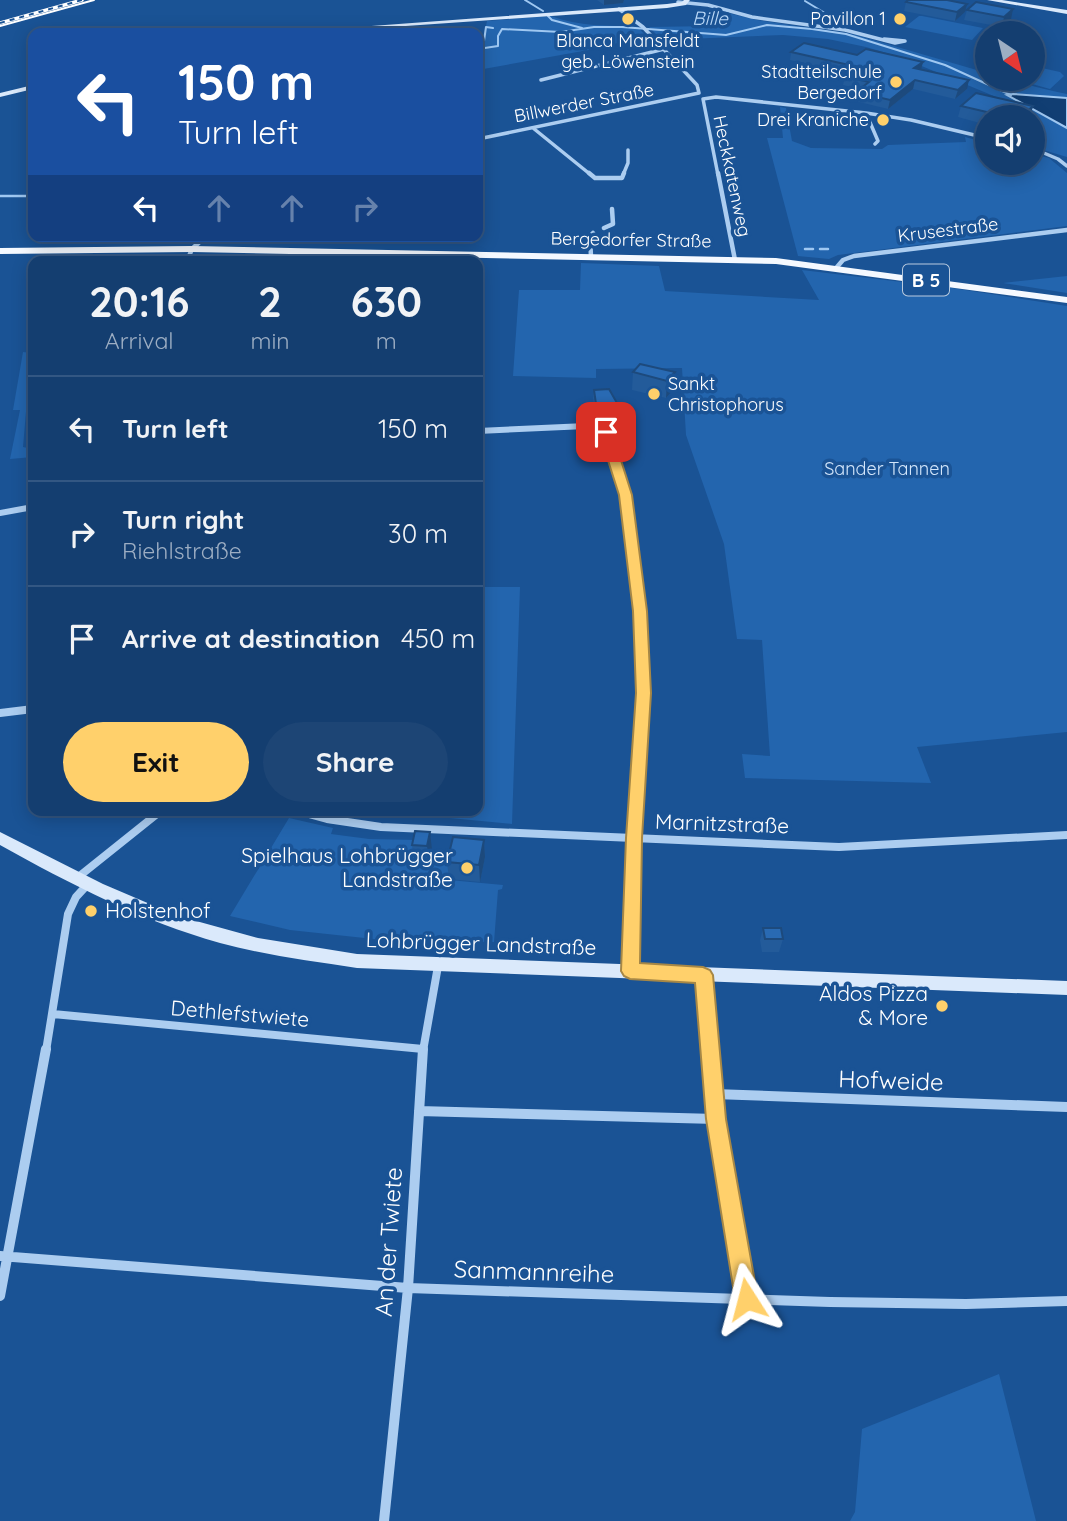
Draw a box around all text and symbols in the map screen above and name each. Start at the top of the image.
water label: Bille [692,6,729,30]
place label: Pavillon 1 [810,7,886,30]
marker: Blanca Mansfeldt geb. Löwenstein [620,11,636,27]
marker: Pavillon 1 [892,11,908,27]
north arrow [975,21,1045,91]
map controls [975,21,1045,175]
place label: Blanca Mansfeldt geb. Löwenstein [556,29,700,73]
text: 150 m [178,51,314,112]
icon: left [63,56,154,147]
place label: Stadtteilschule Bergedorf [761,60,883,104]
marker: Stadtteilschule Bergedorf [888,74,904,90]
street label: Billwerder Straße [512,78,656,127]
button: sound [975,105,1045,175]
place label: Drei Kraniche [757,108,869,131]
text: Turn left [178,112,299,152]
marker: Drei Kraniche [875,112,891,128]
street label: Heckkatenweg [708,113,757,239]
icon: left [127,189,165,227]
icon: ahead [200,189,238,227]
icon: ahead [273,189,311,227]
icon: right [346,189,384,227]
street label: Krusestraße [896,212,999,247]
street label: Bergedorfer Straße [550,227,712,252]
road number: B 5 [903,264,949,296]
text: 20:16 [89,275,190,328]
text: 2 [258,275,282,328]
text: 630 [351,275,422,328]
text: Arrival [105,326,174,355]
text: min [250,326,290,355]
text: m [376,326,397,355]
place label: Sankt Christophorus [668,372,784,416]
marker: Sankt Christophorus [646,386,662,402]
pin [576,402,636,462]
icon: left [63,410,101,448]
text: Turn left [122,412,229,445]
text: 150 m [378,412,448,445]
icon: arrive [587,413,625,451]
park label: Sander Tannen [824,457,950,480]
text: Turn right [122,503,244,536]
icon: right [63,515,101,553]
text: 30 m [388,517,448,550]
text: Riehlstraße [122,536,242,565]
icon: arrive [63,620,101,658]
text: Arrive at destination [122,622,380,655]
text: 450 m [401,622,475,655]
button: Exit [63,722,249,802]
button: Share [263,722,448,802]
street label: Marnitzstraße [655,808,790,838]
place label: Spielhaus Lohbrügger Landstraße [241,842,453,892]
marker: Spielhaus Lohbrügger Landstraße [459,860,475,876]
place label: Holstenhof [105,897,211,923]
marker: Holstenhof [83,903,99,919]
street label: Lohbrügger Landstraße [365,926,597,960]
place label: Aldos Pizza & More [819,980,928,1030]
street label: Dethlefstwiete [170,994,310,1032]
marker: Aldos Pizza & More [934,998,950,1014]
street label: Hofweide [838,1063,944,1097]
street label: An der Twiete [368,1166,408,1318]
street label: Sanmannreihe [453,1253,615,1289]
position arrow [710,1262,784,1336]

